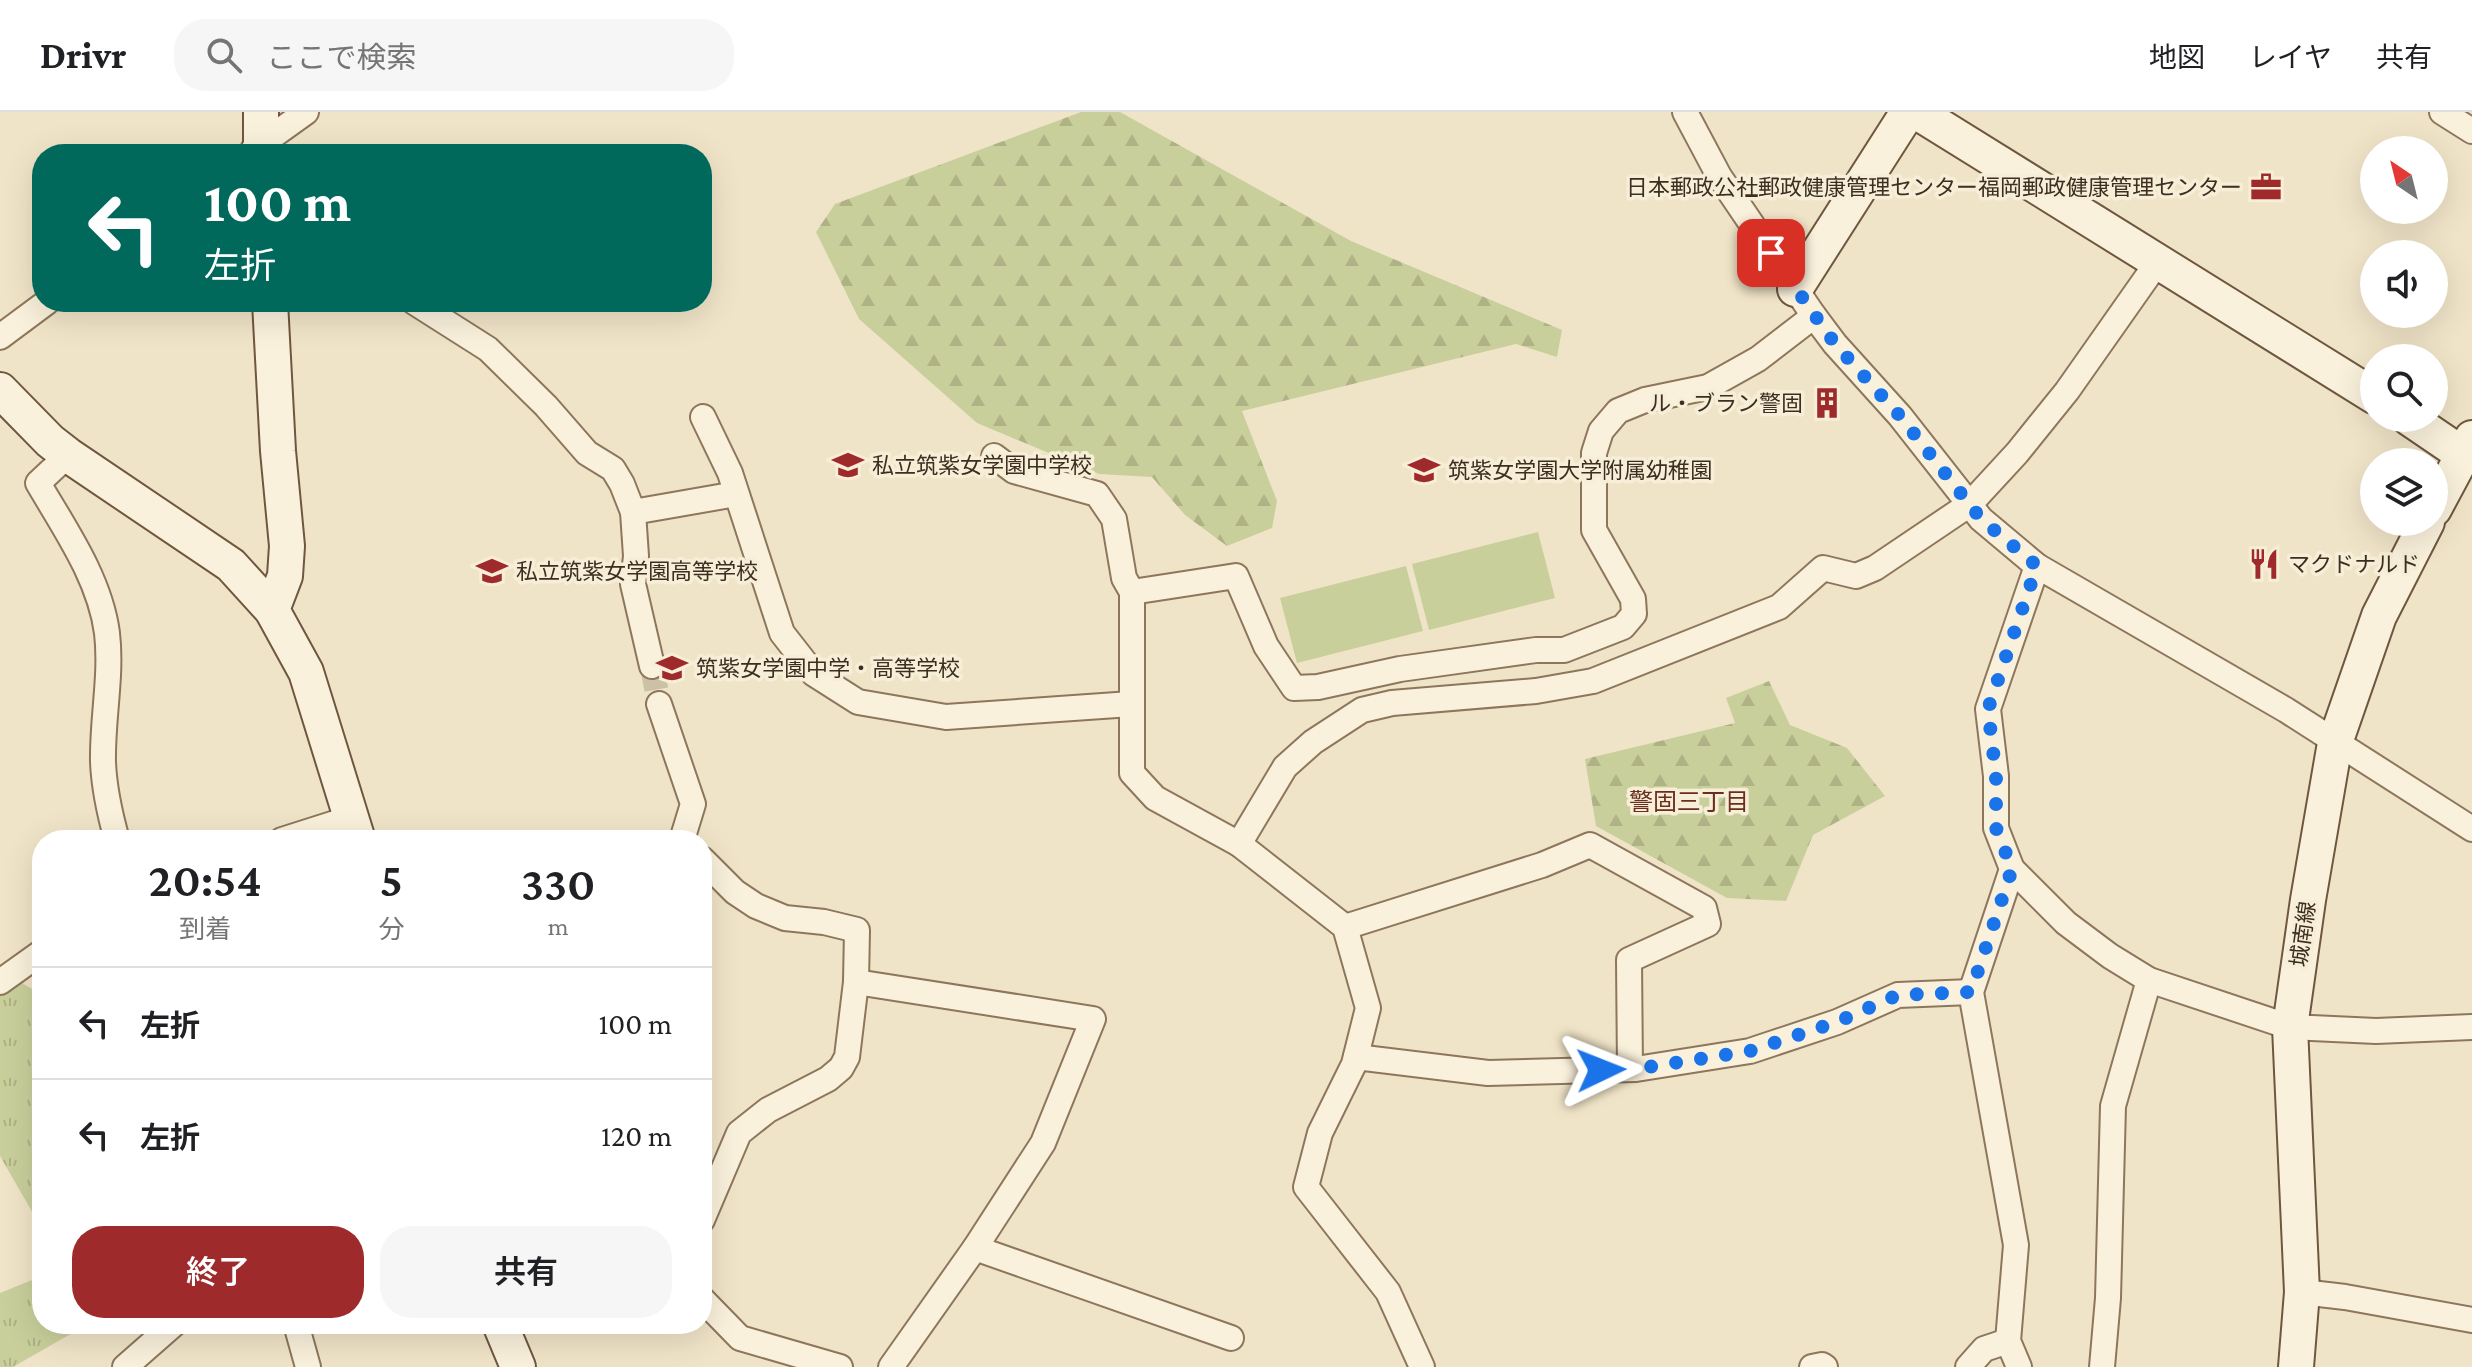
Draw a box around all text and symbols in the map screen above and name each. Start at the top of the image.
search box [174,19,734,91]
icon: search [202,33,246,77]
text: Drivr [40,34,126,76]
text: ここで検索 [266,41,416,74]
text: 地図 [2149,42,2205,73]
text: レイヤ [2249,42,2332,73]
text: 共有 [2376,42,2432,73]
north arrow [2360,136,2448,224]
map controls [2360,136,2448,536]
office icon: 日本郵政公社郵政健康管理センター福岡郵政健康管理センター [2249,170,2283,204]
text: 100 m [204,171,351,233]
place label: 日本郵政公社郵政健康管理センター福岡郵政健康管理センター [1626,175,2242,200]
icon: left [72,176,176,280]
pin [1737,219,1805,287]
icon: arrive [1749,231,1793,275]
button: sound [2360,240,2448,328]
text: 左折 [204,246,276,286]
button: search [2360,344,2448,432]
building icon: ル・ブラン警固 [1810,386,1844,420]
place label: ル・ブラン警固 [1649,391,1803,416]
school or university icon: 私立筑紫女学園中学校 [831,448,865,482]
button: layers [2360,448,2448,536]
place label: 私立筑紫女学園中学校 [872,453,1092,478]
school or university icon: 筑紫女学園大学附属幼稚園 [1407,453,1441,487]
place label: 筑紫女学園大学附属幼稚園 [1448,458,1712,483]
restaurant icon: マクドナルド [2247,547,2281,581]
place label: マクドナルド [2288,552,2420,577]
school or university icon: 私立筑紫女学園高等学校 [475,554,509,588]
place label: 私立筑紫女学園高等学校 [516,559,758,584]
school or university icon: 筑紫女学園中学・高等学校 [655,651,689,685]
place label: 筑紫女学園中学・高等学校 [696,656,960,681]
district label: 警固三丁目 [1629,788,1749,815]
text: 20:54 [149,853,262,906]
text: 5 [380,853,403,906]
text: 330 [521,857,595,910]
street label: 城南線 [2286,900,2320,968]
text: m [548,912,569,941]
text: 到着 [179,915,231,944]
text: 分 [378,915,404,944]
icon: left [72,1001,116,1045]
text: 100 m [598,1007,672,1040]
text: 左折 [140,1009,200,1042]
position arrow [1559,1028,1643,1112]
icon: left [72,1113,116,1157]
text: 120 m [601,1119,672,1152]
text: 左折 [140,1121,200,1154]
button: 終了 [72,1226,364,1318]
button: 共有 [380,1226,672,1318]

